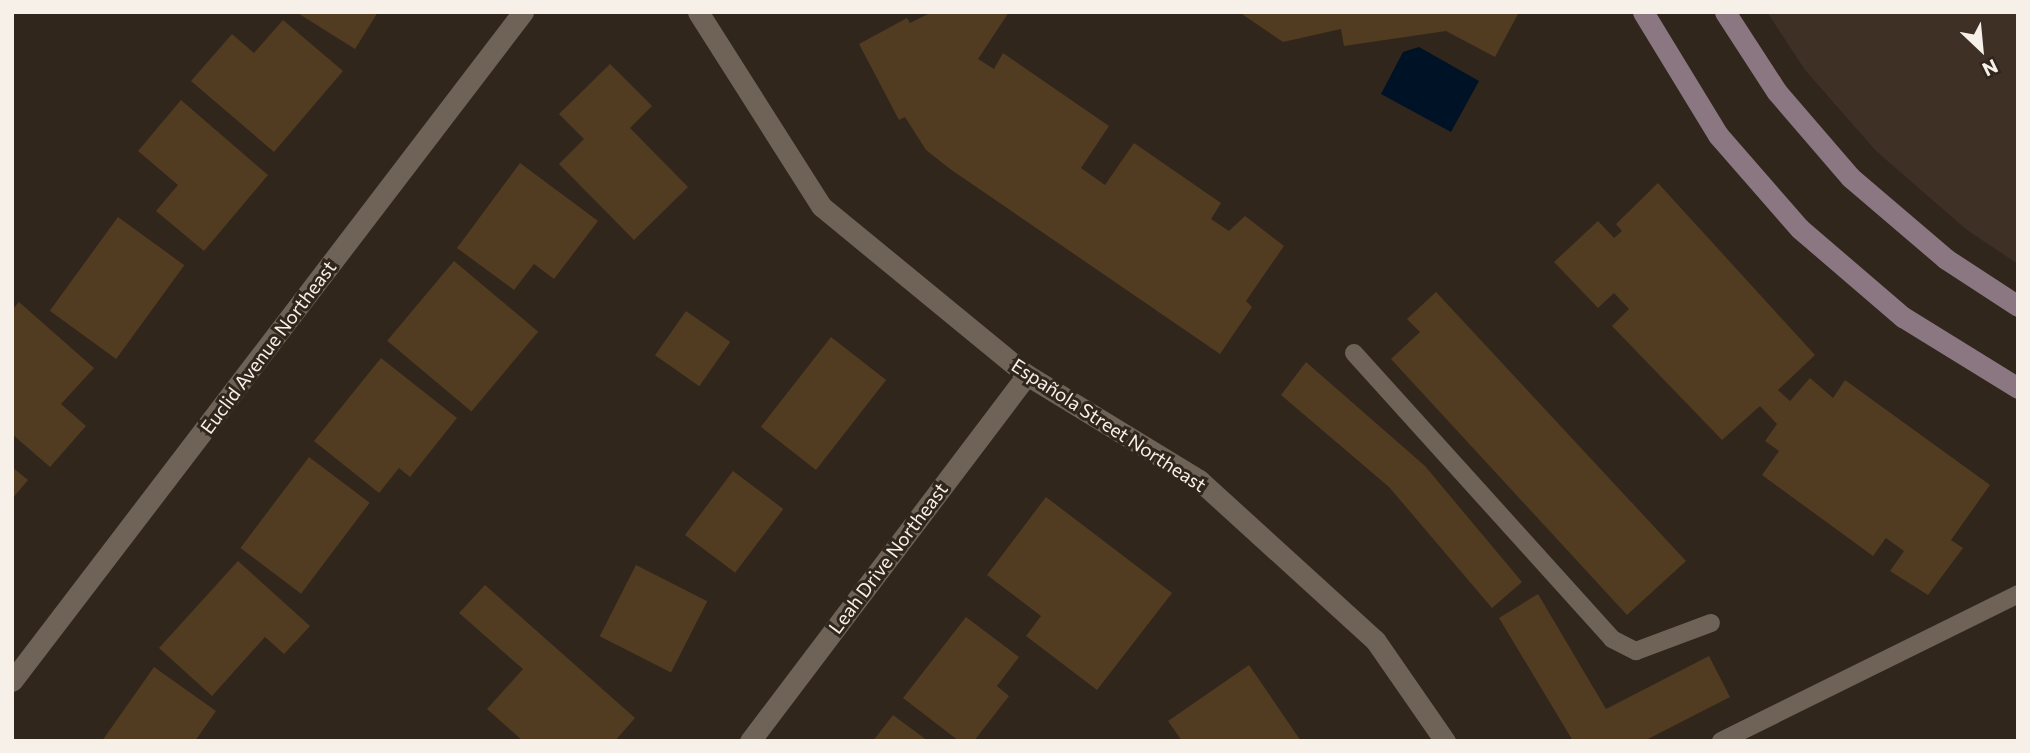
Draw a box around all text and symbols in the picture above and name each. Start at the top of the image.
north arrow [1946,14,2016,84]
text: N [1979,55,2002,82]
street label: Euclid Avenue Northeast [195,256,341,438]
street label: Española Street Northeast [1007,354,1211,496]
street label: Leah Drive Northeast [824,478,952,638]

